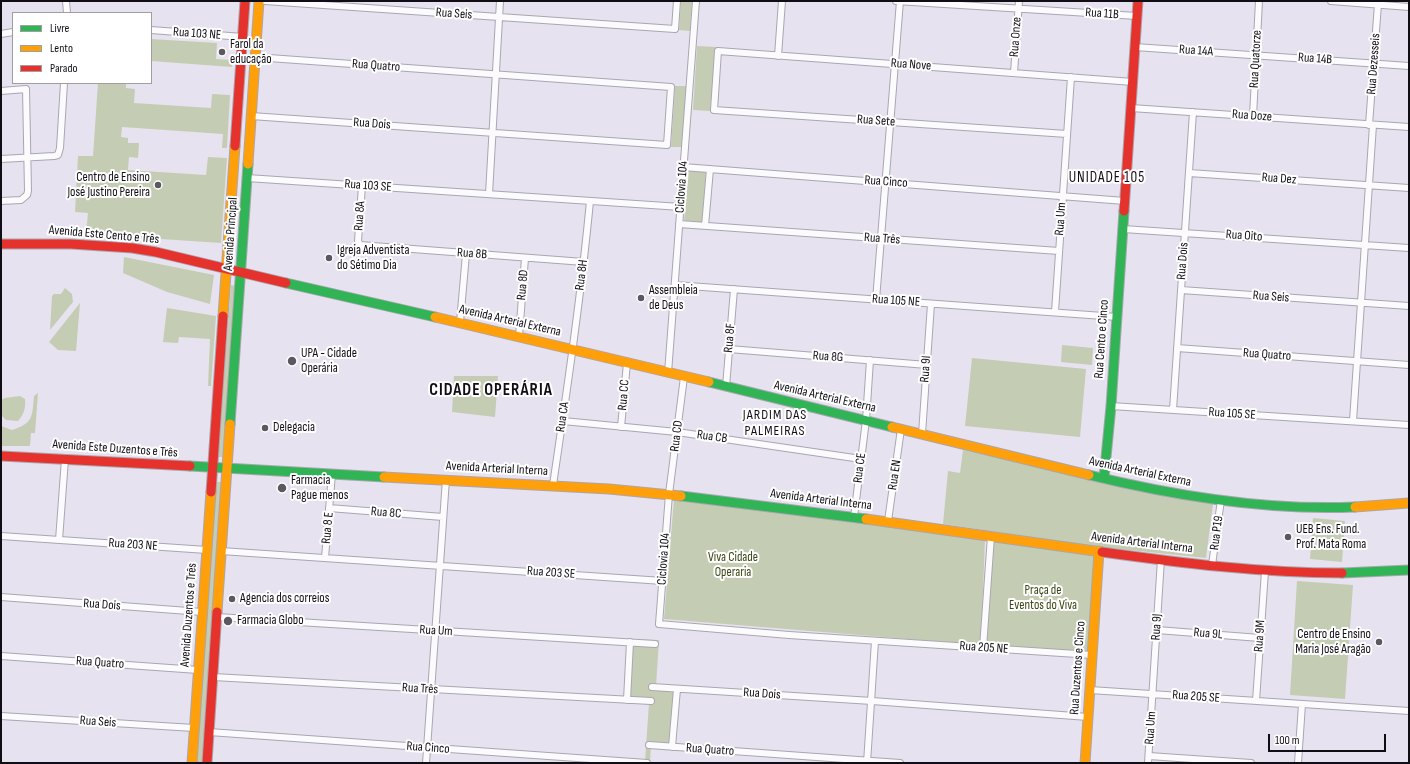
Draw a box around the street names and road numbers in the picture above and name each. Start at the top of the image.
street label: Rua Seis [435,5,473,23]
street label: Rua 11B [1085,5,1119,23]
street label: Rua Onze [1007,16,1025,58]
street label: Rua 103 NE [172,25,222,43]
street label: Rua Quatorze [1247,30,1265,88]
street label: Rua Dezesseis [1364,33,1384,95]
street label: Rua 14A [1178,42,1214,60]
street label: Rua 14B [1297,50,1333,68]
street label: Rua Nove [890,56,932,74]
street label: Rua Quatro [351,57,401,75]
street label: Rua Doze [1232,107,1272,125]
street label: Rua Sete [856,112,896,130]
street label: Rua Dois [353,115,391,133]
street label: Ciclovia 104 [672,161,692,213]
street label: Rua Dez [1261,170,1297,188]
street label: Rua Cinco [864,173,908,191]
street label: Rua 103 SE [344,177,392,195]
street label: Avenida Principal [221,197,241,271]
street label: Rua 8A [351,201,369,231]
street label: Rua Um [1052,202,1070,236]
street label: Avenida Este Cento e Três [48,222,160,248]
street label: Rua Oito [1225,227,1263,245]
street label: Rua Três [863,230,901,248]
street label: Rua Dois [1174,242,1192,280]
street label: Rua 8B [456,245,488,263]
street label: Rua 8H [572,259,592,291]
street label: Rua 8D [514,269,532,301]
street label: Rua Seis [1252,288,1290,306]
street label: Rua 105 NE [871,292,921,310]
street label: Rua Cento e Cinco [1091,299,1113,379]
street label: Avenida Arterial Externa [458,302,562,340]
street label: Rua 8F [721,323,739,353]
street label: Rua Quatro [1242,346,1292,364]
street label: Rua 8G [812,348,844,366]
street label: Rua 9I [917,355,935,383]
street label: Avenida Arterial Externa [773,378,877,416]
street label: Rua CC [615,379,633,411]
street label: Rua CA [553,401,573,433]
street label: Rua 105 SE [1208,405,1256,423]
street label: Rua CD [667,420,687,452]
street label: Rua CB [696,427,728,447]
street label: Avenida Este Duzentos e Três [52,437,178,461]
street label: Rua CE [850,452,870,484]
street label: Avenida Arterial Externa [1088,454,1192,490]
street label: Avenida Arterial Interna [446,459,548,479]
street label: Rua EN [885,459,905,491]
street label: Avenida Arterial Interna [769,486,873,514]
street label: Rua 8C [370,504,402,522]
street label: Rua 8 E [319,512,337,544]
street label: Rua P19 [1207,515,1227,551]
street label: Avenida Arterial Interna [1090,529,1194,557]
street label: Ciclovia 104 [654,533,674,585]
street label: Rua 203 NE [108,536,158,554]
street label: Avenida Duzentos e Três [178,562,200,668]
street label: Rua 203 SE [526,564,576,582]
street label: Rua Dois [83,596,121,614]
street label: Rua 9J [1149,613,1165,641]
street label: Rua 9M [1251,619,1269,653]
street label: Rua Duzentos e Cinco [1067,621,1089,715]
street label: Rua Um [419,622,453,640]
street label: Rua 9L [1193,625,1223,643]
street label: Rua 205 NE [959,639,1009,657]
street label: Rua Quatro [75,654,125,672]
street label: Rua Três [401,680,439,698]
street label: Rua Dois [743,685,781,703]
street label: Rua 205 SE [1172,688,1220,706]
street label: Rua Um [1142,711,1160,745]
street label: Rua Seis [79,713,117,731]
street label: Rua Cinco [406,739,450,757]
street label: Rua Quatro [685,741,735,759]

